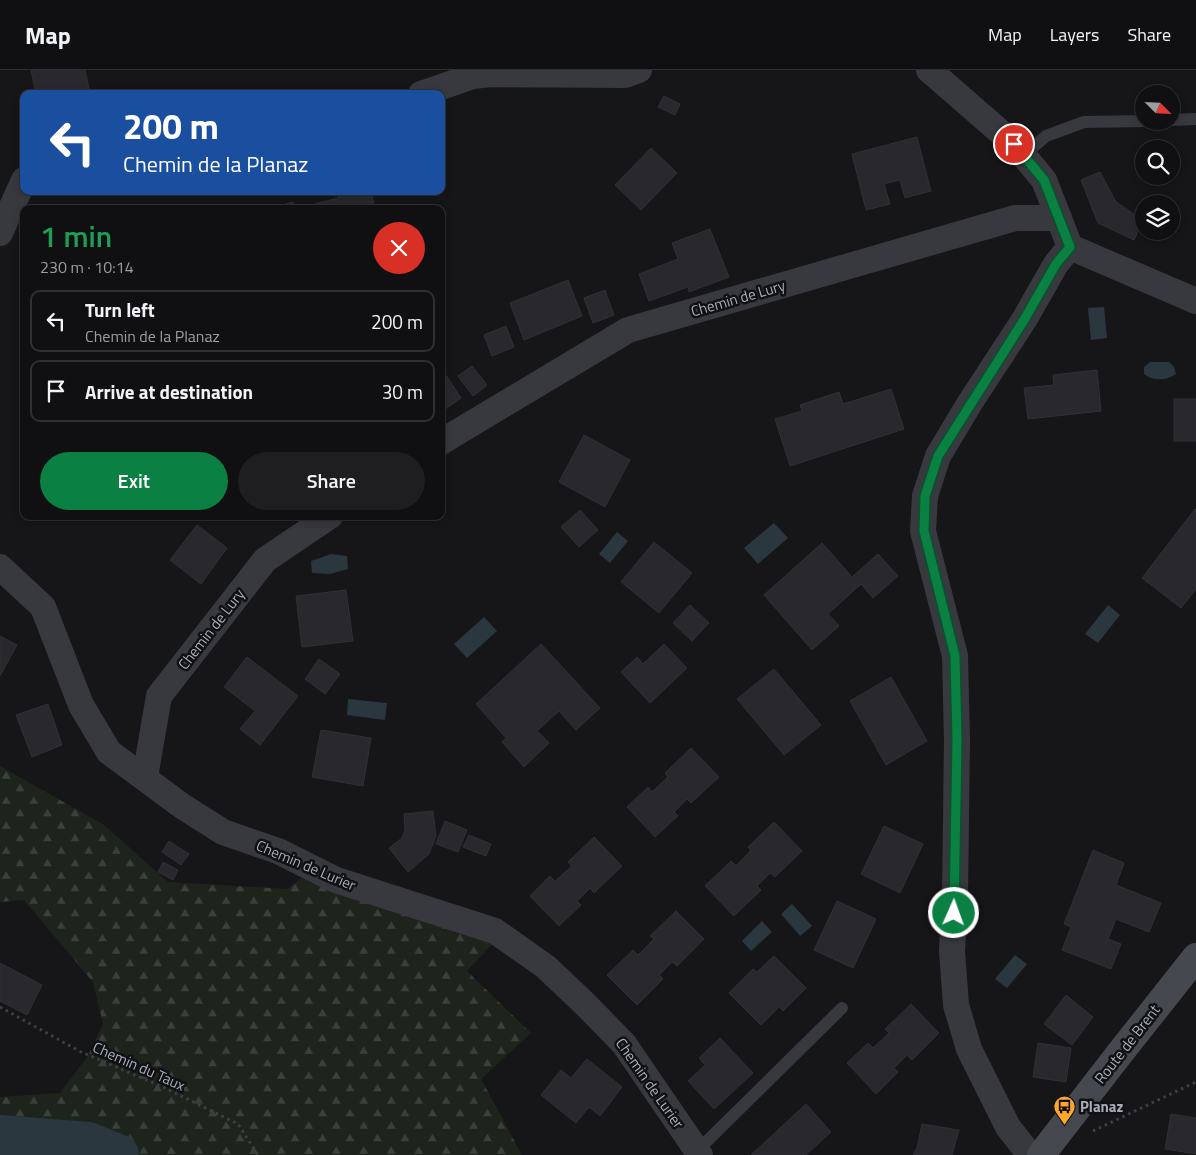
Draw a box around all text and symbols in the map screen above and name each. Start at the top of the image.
text: Map [25,17,71,53]
text: Map [988,21,1022,48]
text: Layers [1050,21,1099,48]
text: Share [1127,21,1171,48]
north arrow [1135,85,1180,130]
map controls [1135,85,1180,240]
text: 200 m [123,99,219,153]
icon: left [40,110,105,175]
pin [993,123,1035,165]
icon: arrive [1000,130,1028,158]
button: search [1135,140,1180,185]
text: Chemin de la Planaz [123,147,308,181]
button: layers [1135,195,1180,240]
text: 1 min [40,213,112,259]
button: close [373,222,425,274]
text: 230 m · 10:14 [40,255,134,279]
street label: Chemin de Lury [688,274,788,322]
text: Turn left [85,295,155,324]
icon: left [42,307,70,335]
text: 200 m [371,307,423,336]
text: Chemin de la Planaz [85,324,220,348]
icon: arrive [42,377,70,405]
text: Arrive at destination [85,377,253,406]
text: 30 m [382,377,423,406]
button: Exit [40,452,228,510]
button: Share [238,452,425,510]
street label: Chemin de Lury [172,584,250,674]
street label: Chemin de Lurier [253,834,359,896]
position arrow [927,886,979,938]
street label: Route de Brent [1089,999,1166,1089]
street label: Chemin de Lurier [610,1033,690,1133]
street label: Chemin du Taux [89,1035,189,1097]
bus stop icon: Planaz [1052,1094,1076,1125]
place label: Planaz [1080,1095,1124,1118]

